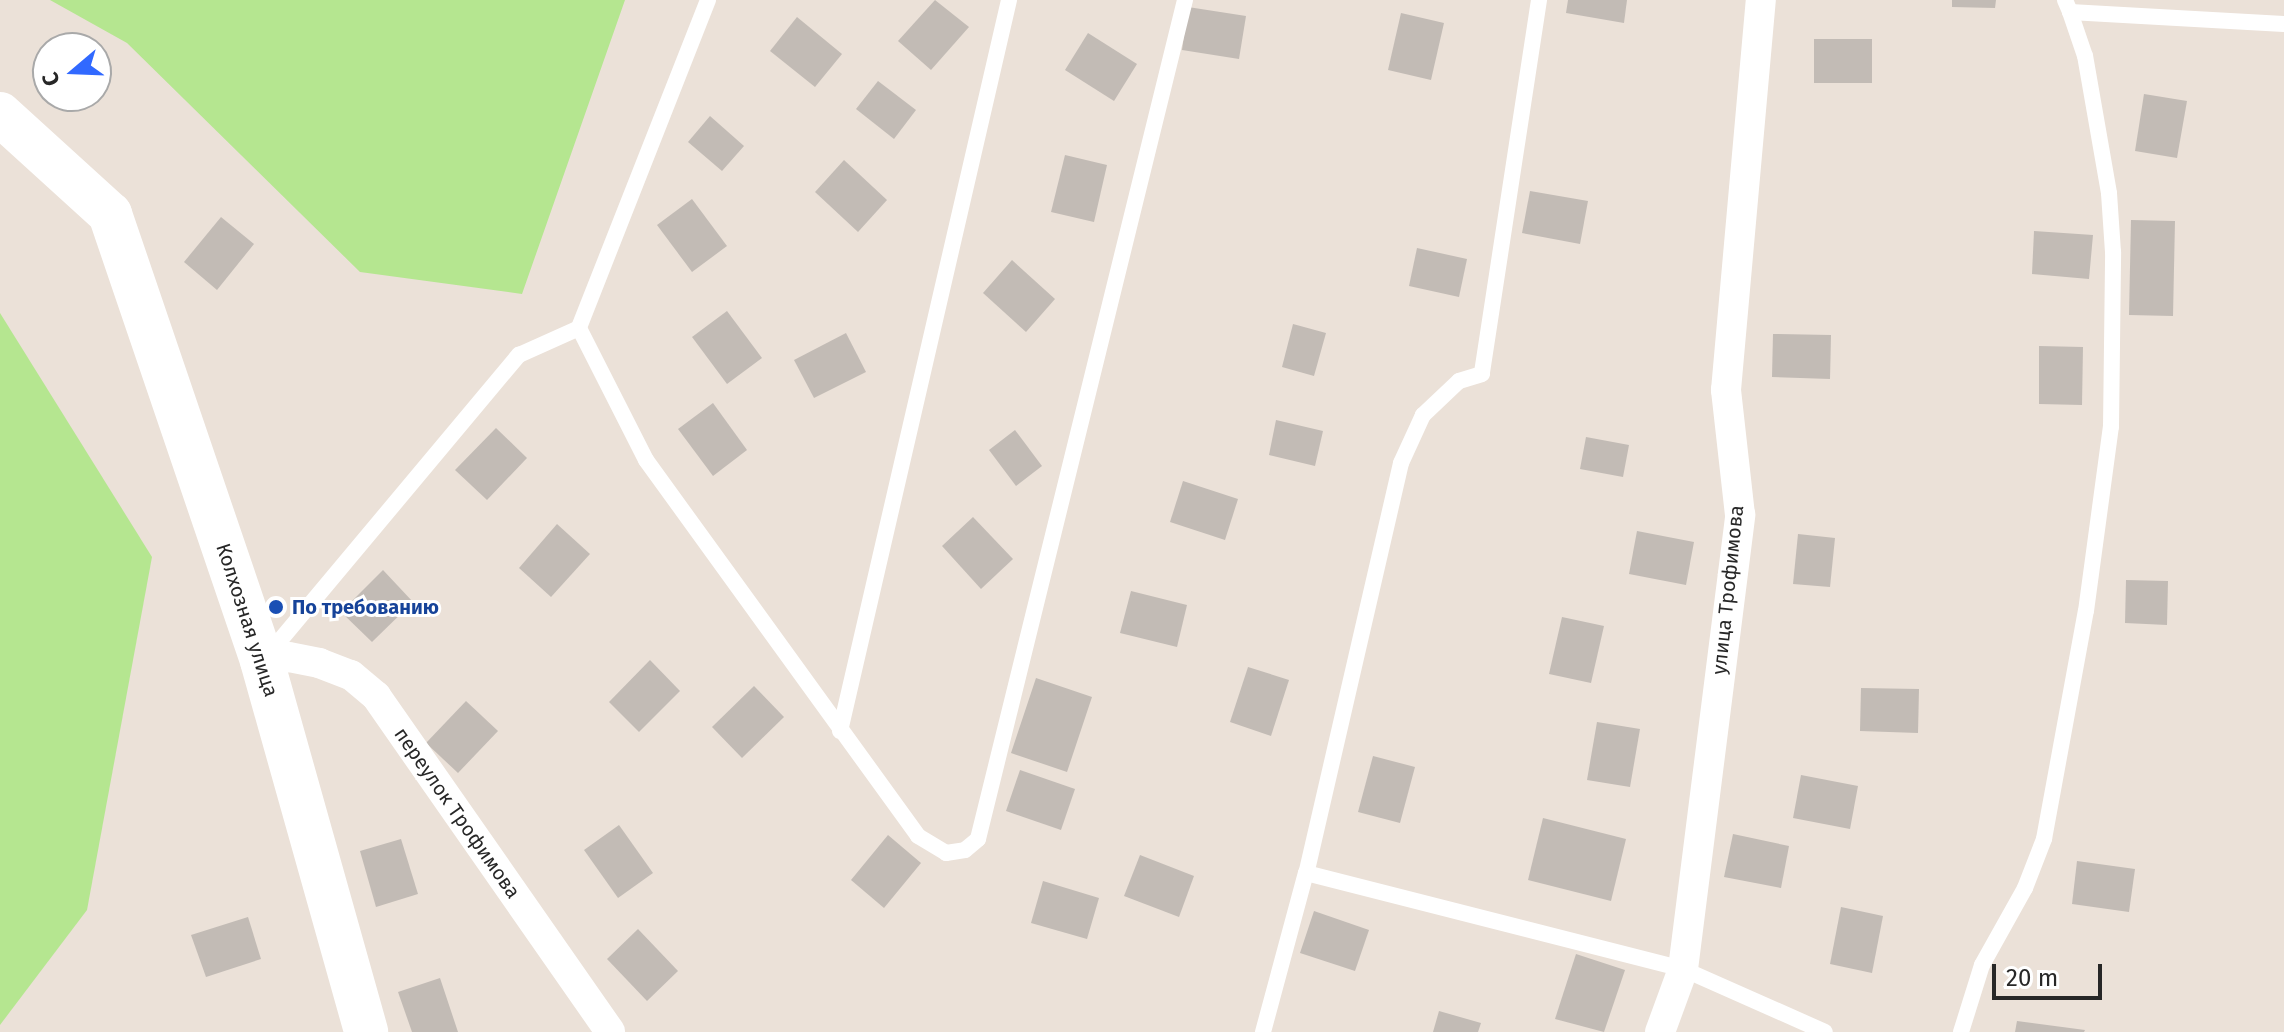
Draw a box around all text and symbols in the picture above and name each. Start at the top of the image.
north arrow [32,32,112,112]
text: С [36,69,66,90]
street label: улица Трофимова [1707,504,1749,676]
street label: Колхозная улица [211,540,283,700]
place label: По требованию [292,595,439,619]
marker: По требованию [267,598,285,616]
street label: переулок Трофимова [389,723,525,903]
scale bar [1996,948,2106,998]
text: 20 m [2006,964,2058,992]

